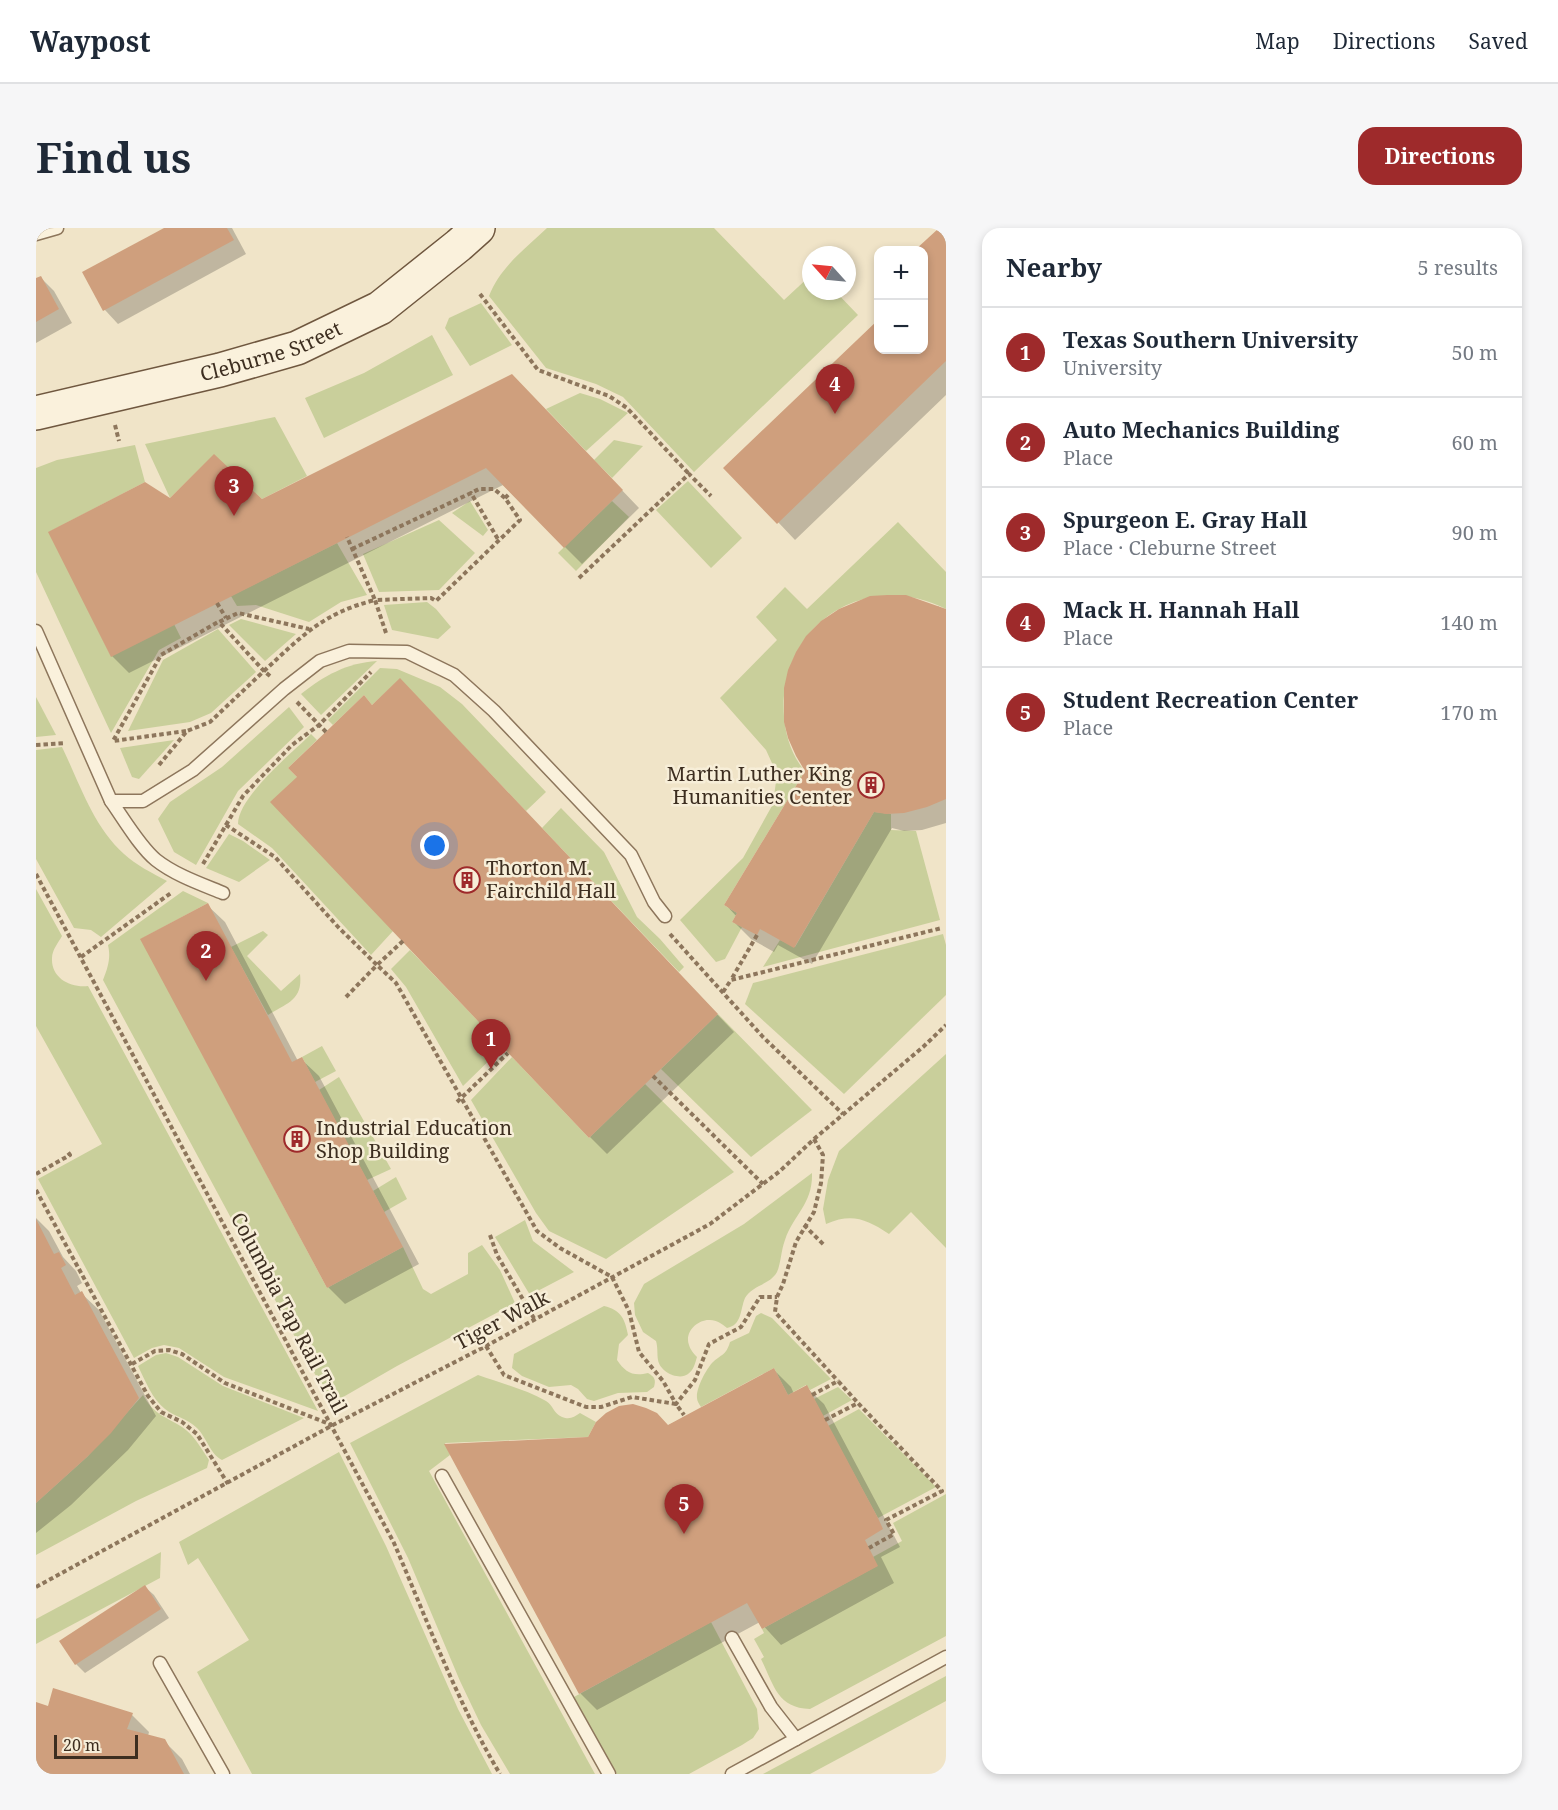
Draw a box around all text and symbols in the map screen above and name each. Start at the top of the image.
text: Waypost [30,22,151,60]
text: Map [1255,27,1300,55]
text: Directions [1333,27,1435,55]
text: Saved [1468,27,1528,55]
button: Directions [1358,127,1522,185]
text: Find us [36,128,191,185]
north arrow [802,246,856,300]
map controls [874,246,928,354]
button: + [874,246,928,300]
text: Nearby [1006,249,1102,285]
text: 5 results [1418,254,1498,281]
button: − [874,300,928,354]
street label: Cleburne Street [197,315,346,387]
text: Texas Southern University [1063,324,1358,354]
text: 1 [1020,339,1031,366]
text: 50 m [1452,339,1498,366]
text: University [1063,354,1162,381]
pin: 4 [816,364,854,414]
text: Auto Mechanics Building [1063,414,1339,444]
text: 2 [1020,429,1031,456]
text: 60 m [1452,429,1498,456]
text: Place [1063,444,1113,471]
pin: 3 [214,466,254,516]
text: Spurgeon E. Gray Hall [1063,504,1307,534]
text: 3 [1020,519,1031,546]
text: 90 m [1452,519,1498,546]
text: Place · Cleburne Street [1063,534,1277,561]
text: Mack H. Hannah Hall [1063,594,1300,624]
text: 4 [1020,609,1031,636]
text: 140 m [1440,609,1498,636]
text: Place [1063,624,1113,651]
text: Student Recreation Center [1063,684,1358,714]
text: 5 [1020,699,1031,726]
text: 170 m [1440,699,1498,726]
text: Place [1063,714,1113,741]
place label: Martin Luther King Humanities Center [667,760,853,810]
building icon: Martin Luther King Humanities Center [856,770,886,800]
your location [420,831,449,860]
place label: Thorton M. Fairchild Hall [486,854,616,904]
building icon: Thorton M. Fairchild Hall [452,865,482,895]
pin: 2 [186,932,226,981]
pin: 1 [472,1020,510,1069]
place label: Industrial Education Shop Building [316,1114,512,1164]
building icon: Industrial Education Shop Building [282,1124,312,1154]
street label: Columbia Tap Rail Trail [225,1207,354,1418]
street label: Tiger Walk [450,1283,554,1356]
pin: 5 [664,1484,704,1534]
scale bar [54,1732,138,1760]
text: 20 m [63,1734,100,1756]

